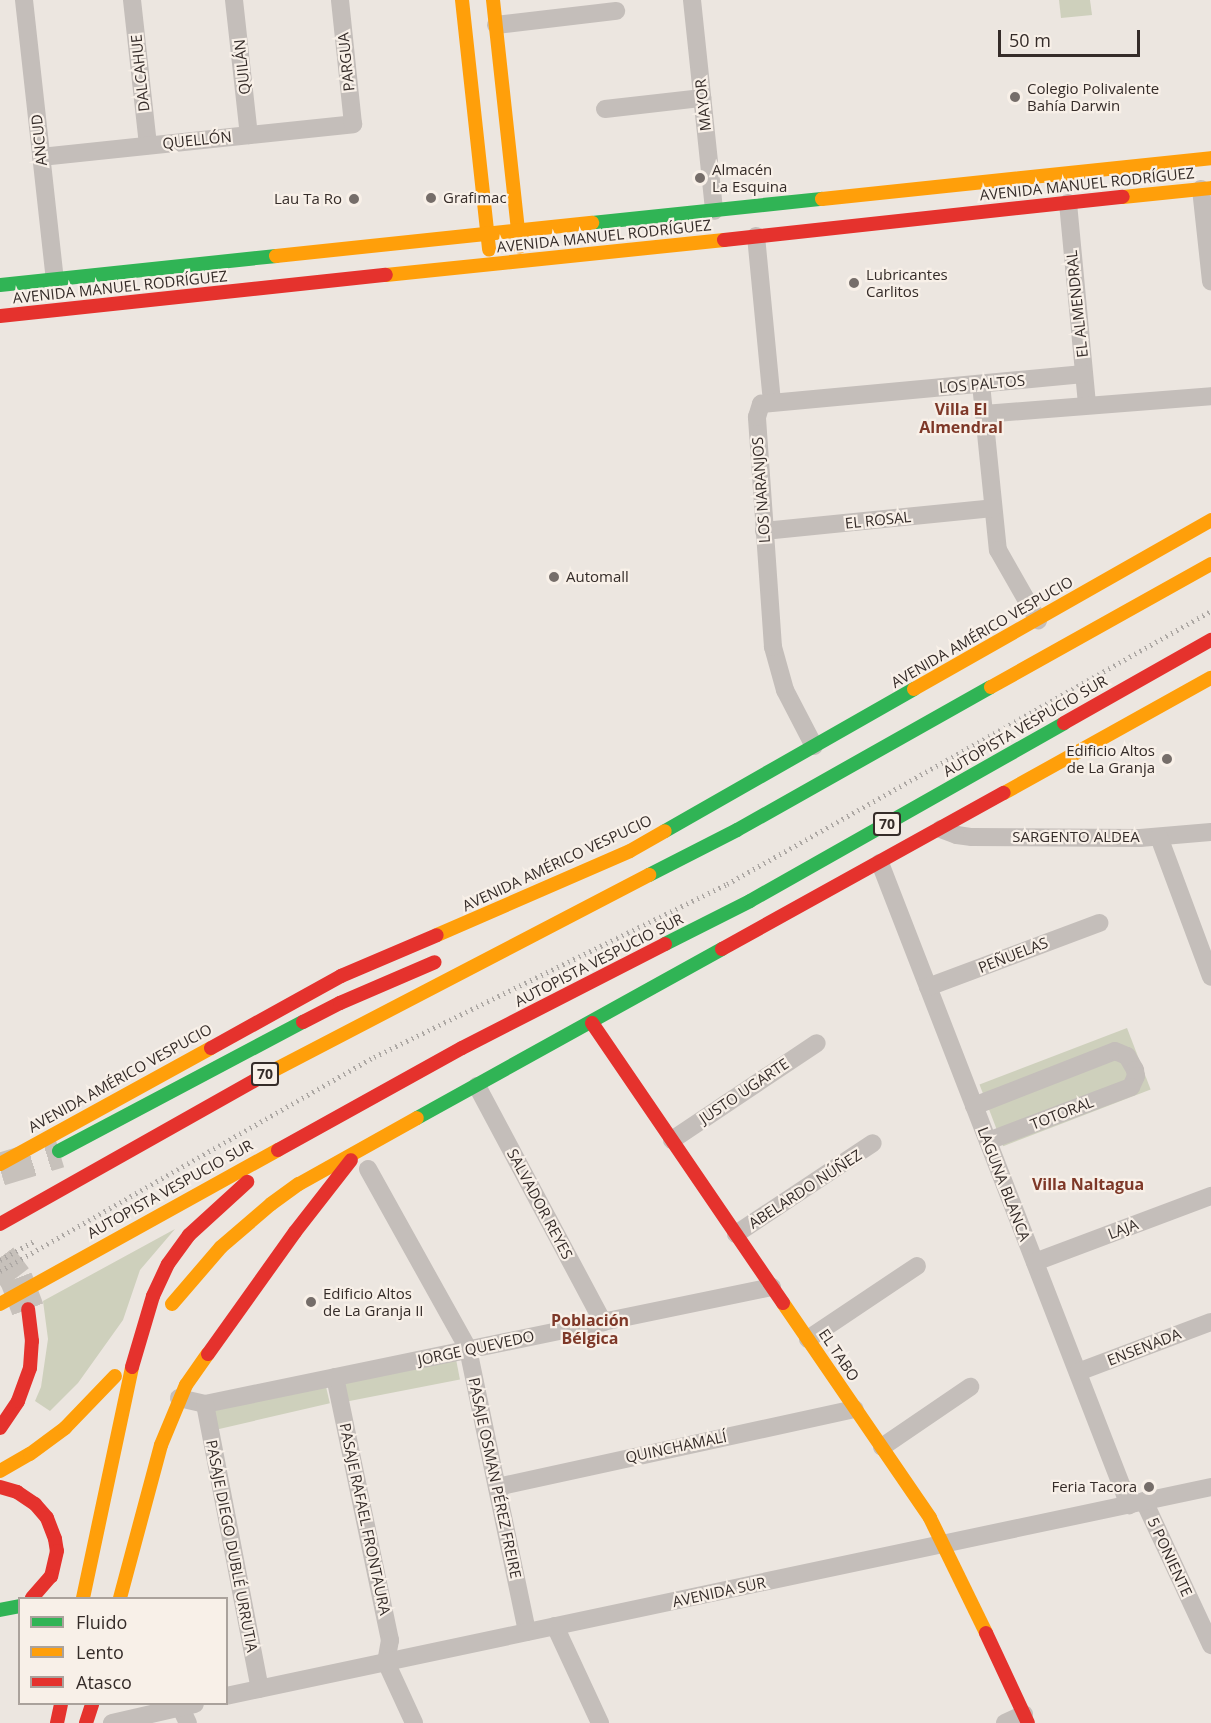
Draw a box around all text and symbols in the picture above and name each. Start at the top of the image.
scale bar [1001,18,1144,56]
text: 50 m [1009,28,1051,52]
street label: PARGUA [334,32,358,92]
street label: DALCAHUE [127,34,153,112]
street label: QUILÁN [230,39,254,95]
street label: MAYOR [691,78,715,132]
place label: Colegio Polivalente Bahía Darwin [1027,79,1159,114]
marker: Colegio Polivalente Bahía Darwin [1008,90,1022,104]
street label: ANCUD [27,113,51,167]
street label: QUELLÓN [161,127,233,153]
place label: Almacén La Esquina [712,160,787,195]
street label: AVENIDA MANUEL RODRÍGUEZ [979,164,1195,204]
marker: Almacén La Esquina [693,171,707,185]
place label: Grafimac [443,189,507,207]
place label: Lau Ta Ro [274,190,342,208]
marker: Grafimac [424,191,438,205]
marker: Lau Ta Ro [347,192,361,206]
street label: AVENIDA MANUEL RODRÍGUEZ [496,216,712,256]
street label: EL ALMENDRAL [1062,249,1092,359]
place label: Lubricantes Carlitos [866,265,948,300]
street label: AVENIDA MANUEL RODRÍGUEZ [12,267,228,307]
marker: Lubricantes Carlitos [847,276,861,290]
street label: LOS PALTOS [938,371,1026,397]
district label: Villa El Almendral [919,399,1003,437]
street label: LOS NARANJOS [748,436,774,544]
street label: EL ROSAL [844,508,912,532]
place label: Automall [566,568,629,586]
marker: Automall [547,570,561,584]
street label: AVENIDA AMÉRICO VESPUCIO [888,572,1076,692]
street label: AUTOPISTA VESPUCIO SUR [940,672,1110,780]
place label: Edificio Altos de La Granja [1066,741,1155,776]
marker: Edificio Altos de La Granja [1160,752,1174,766]
street label: AVENIDA AMÉRICO VESPUCIO [459,811,655,915]
road number: 70 [872,813,902,835]
street label: SARGENTO ALDEA [1012,828,1140,846]
street label: AUTOPISTA VESPUCIO SUR [512,910,686,1010]
street label: PEÑUELAS [975,933,1051,977]
street label: AVENIDA AMÉRICO VESPUCIO [25,1020,215,1136]
street label: JUSTO UGARTE [696,1054,792,1128]
road number: 70 [250,1063,280,1085]
street label: TOTORAL [1028,1093,1096,1133]
street label: LAGUNA BLANCA [974,1124,1034,1244]
street label: AUTOPISTA VESPUCIO SUR [84,1136,256,1242]
street label: SALVADOR REYES [503,1146,577,1262]
street label: ABELARDO NÚÑEZ [745,1146,865,1232]
district label: Villa Naltagua [1032,1174,1144,1194]
street label: LAJA [1105,1215,1141,1243]
place label: Edificio Altos de La Granja II [323,1284,424,1319]
marker: Edificio Altos de La Granja II [304,1295,318,1309]
district label: Población Bélgica [551,1310,629,1348]
street label: EL TABO [815,1325,863,1385]
street label: ENSENADA [1105,1325,1183,1369]
street label: JORGE QUEVEDO [416,1327,536,1369]
street label: PASAJE OSMAN PÉREZ FREIRE [465,1376,525,1580]
street label: PASAJE RAFAEL FRONTAURA [336,1421,394,1617]
street label: QUINCHAMALÍ [624,1427,728,1467]
street label: PASAJE DIEGO DUBLÉ URRUTIA [203,1438,261,1654]
place label: Feria Tacora [1051,1478,1137,1496]
marker: Feria Tacora [1142,1480,1156,1494]
street label: 5 PONIENTE [1144,1515,1196,1599]
street label: AVENIDA SUR [671,1573,767,1611]
legend [18,1597,228,1705]
text: Fluido [76,1610,127,1634]
text: Lento [76,1640,124,1664]
text: Atasco [76,1670,132,1694]

